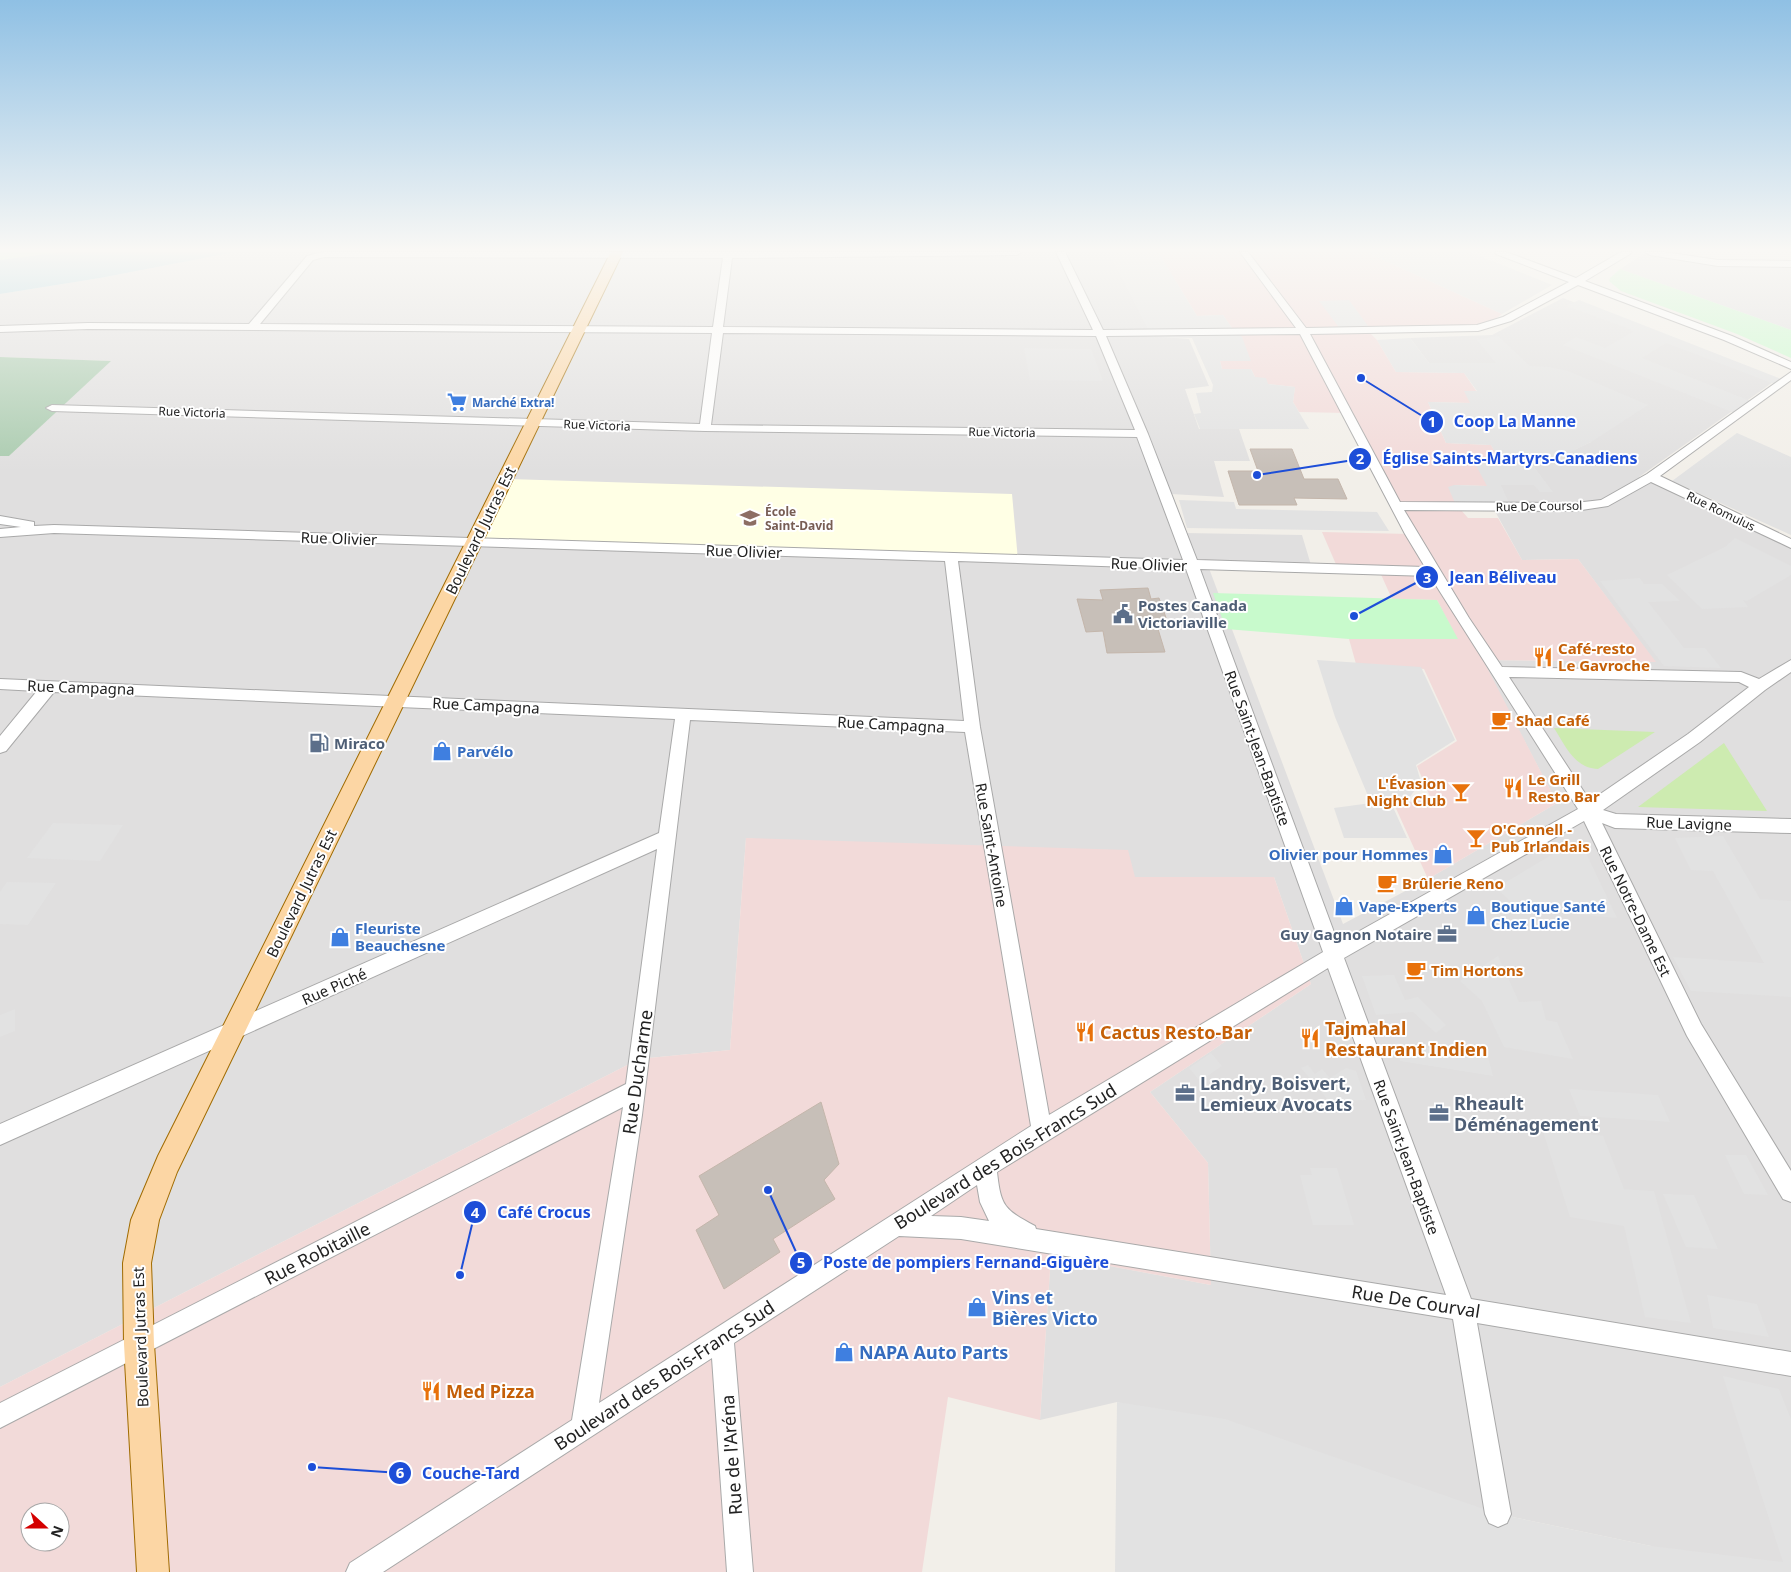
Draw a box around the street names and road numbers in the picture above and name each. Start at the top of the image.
street label: Rue Victoria [158,402,226,422]
street label: Rue Victoria [563,415,631,435]
street label: Rue Victoria [968,423,1036,441]
street label: Boulevard Jutras Est [440,462,520,597]
street label: Rue Romulus [1684,487,1758,535]
street label: Rue De Coursol [1495,497,1583,515]
street label: Rue Olivier [300,527,378,549]
street label: Rue Olivier [705,540,783,562]
street label: Rue Olivier [1110,553,1188,575]
street label: Rue Saint-Jean-Baptiste [1221,668,1295,828]
street label: Rue Campagna [27,675,135,699]
street label: Rue Campagna [432,692,540,718]
street label: Rue Campagna [837,711,945,737]
street label: Rue Saint-Antoine [971,781,1013,909]
street label: Rue Lavigne [1646,812,1732,834]
street label: Boulevard Jutras Est [261,825,341,960]
street label: Rue Notre-Dame Est [1596,842,1677,980]
street label: Rue Piché [298,963,370,1009]
street label: Rue Ducharme [616,1008,658,1136]
street label: Boulevard des Bois-Francs Sud [889,1077,1121,1235]
street label: Rue Saint-Jean-Baptiste [1370,1077,1444,1237]
street label: Rue Robitaille [260,1216,374,1290]
street label: Boulevard Jutras Est [128,1266,152,1407]
street label: Rue De Courval [1350,1279,1482,1323]
street label: Boulevard des Bois-Francs Sud [549,1295,779,1455]
street label: Rue de l'Aréna [715,1394,747,1516]

